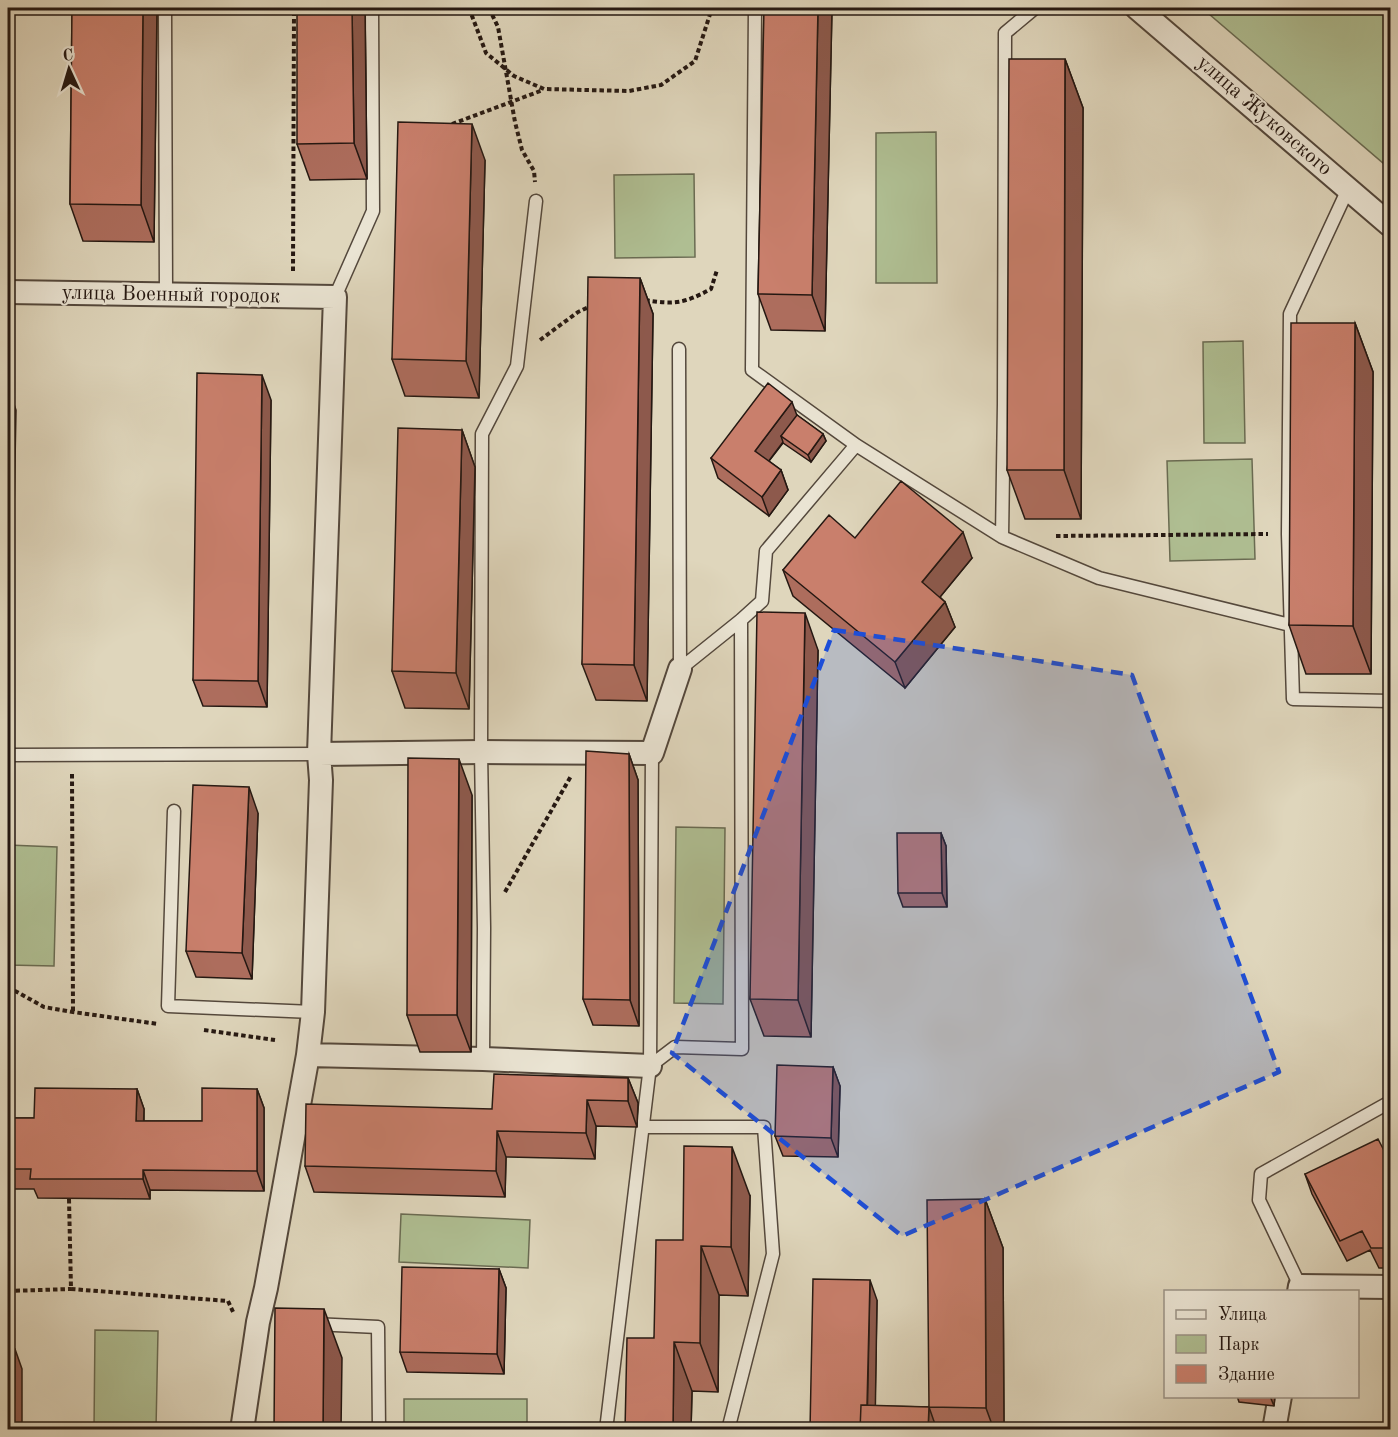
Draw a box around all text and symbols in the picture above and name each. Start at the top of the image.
north arrow [39,39,99,99]
text: С [62,48,74,64]
street label: улица Жуковского [1192,52,1336,180]
street label: улица Военный городок [62,283,281,307]
legend [1164,1290,1359,1398]
text: Улица [1218,1306,1267,1324]
text: Парк [1218,1336,1259,1354]
text: Здание [1218,1366,1275,1384]

